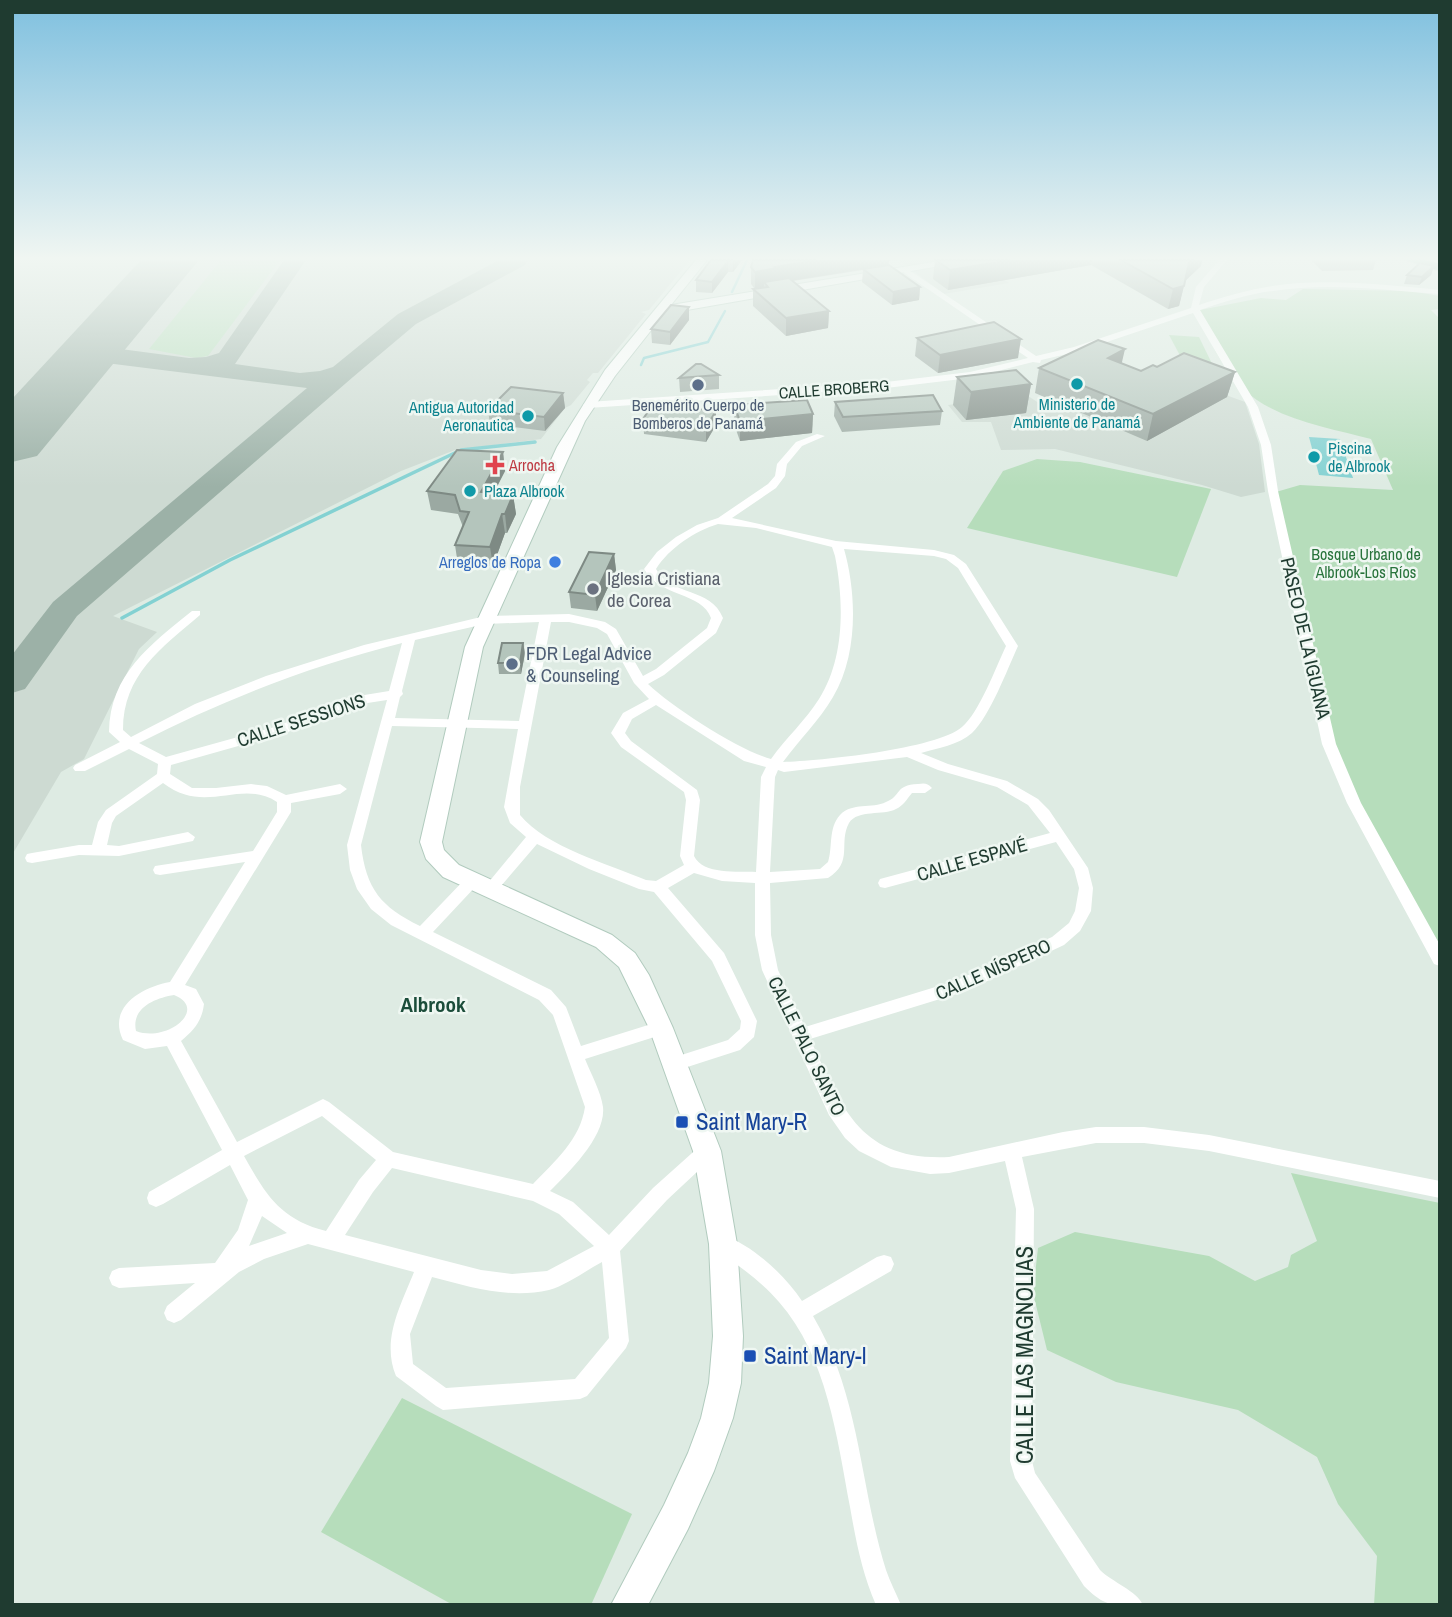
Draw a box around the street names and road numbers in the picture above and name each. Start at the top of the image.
street label: CALLE BROBERG [778,374,890,404]
street label: PASEO DE LA IGUANA [1275,555,1337,722]
street label: CALLE SESSIONS [234,687,368,753]
street label: CALLE ESPAVÉ [914,831,1030,887]
street label: CALLE NÍSPERO [931,932,1055,1006]
street label: CALLE PALO SANTO [762,972,852,1120]
street label: CALLE LAS MAGNOLIAS [1009,1246,1040,1464]

